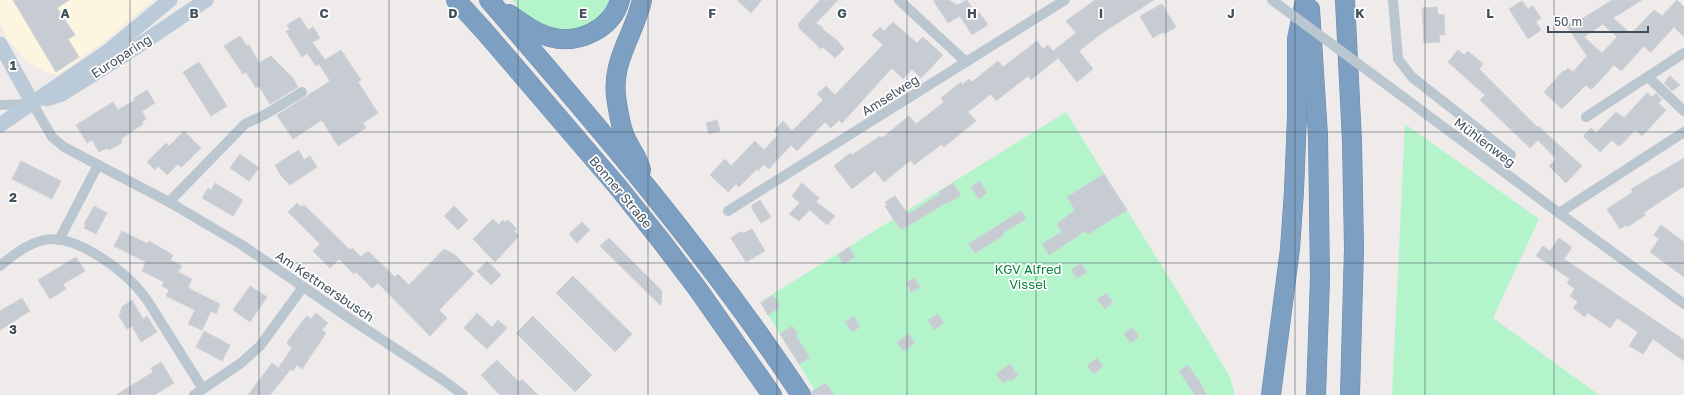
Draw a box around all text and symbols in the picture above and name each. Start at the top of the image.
text: A [60,5,70,21]
text: B [189,5,199,21]
text: C [319,5,329,21]
text: D [448,5,458,21]
text: E [579,5,587,21]
text: F [708,5,716,21]
text: G [837,5,847,21]
text: H [967,5,977,21]
text: I [1099,5,1103,21]
text: J [1227,5,1235,21]
text: K [1355,5,1365,21]
text: L [1486,5,1494,21]
scale bar [1548,8,1648,34]
text: 50 m [1554,14,1582,29]
street label: Europaring [88,31,154,81]
text: 1 [10,57,17,73]
street label: Amselweg [858,71,922,119]
street label: Mühlenweg [1451,114,1519,170]
street label: Bonner Straße [586,153,656,231]
text: 2 [9,189,17,205]
street label: Am Kettnersbusch [273,247,377,325]
park label: KGV Alfred Vissel [994,261,1062,292]
text: 3 [9,321,17,337]

